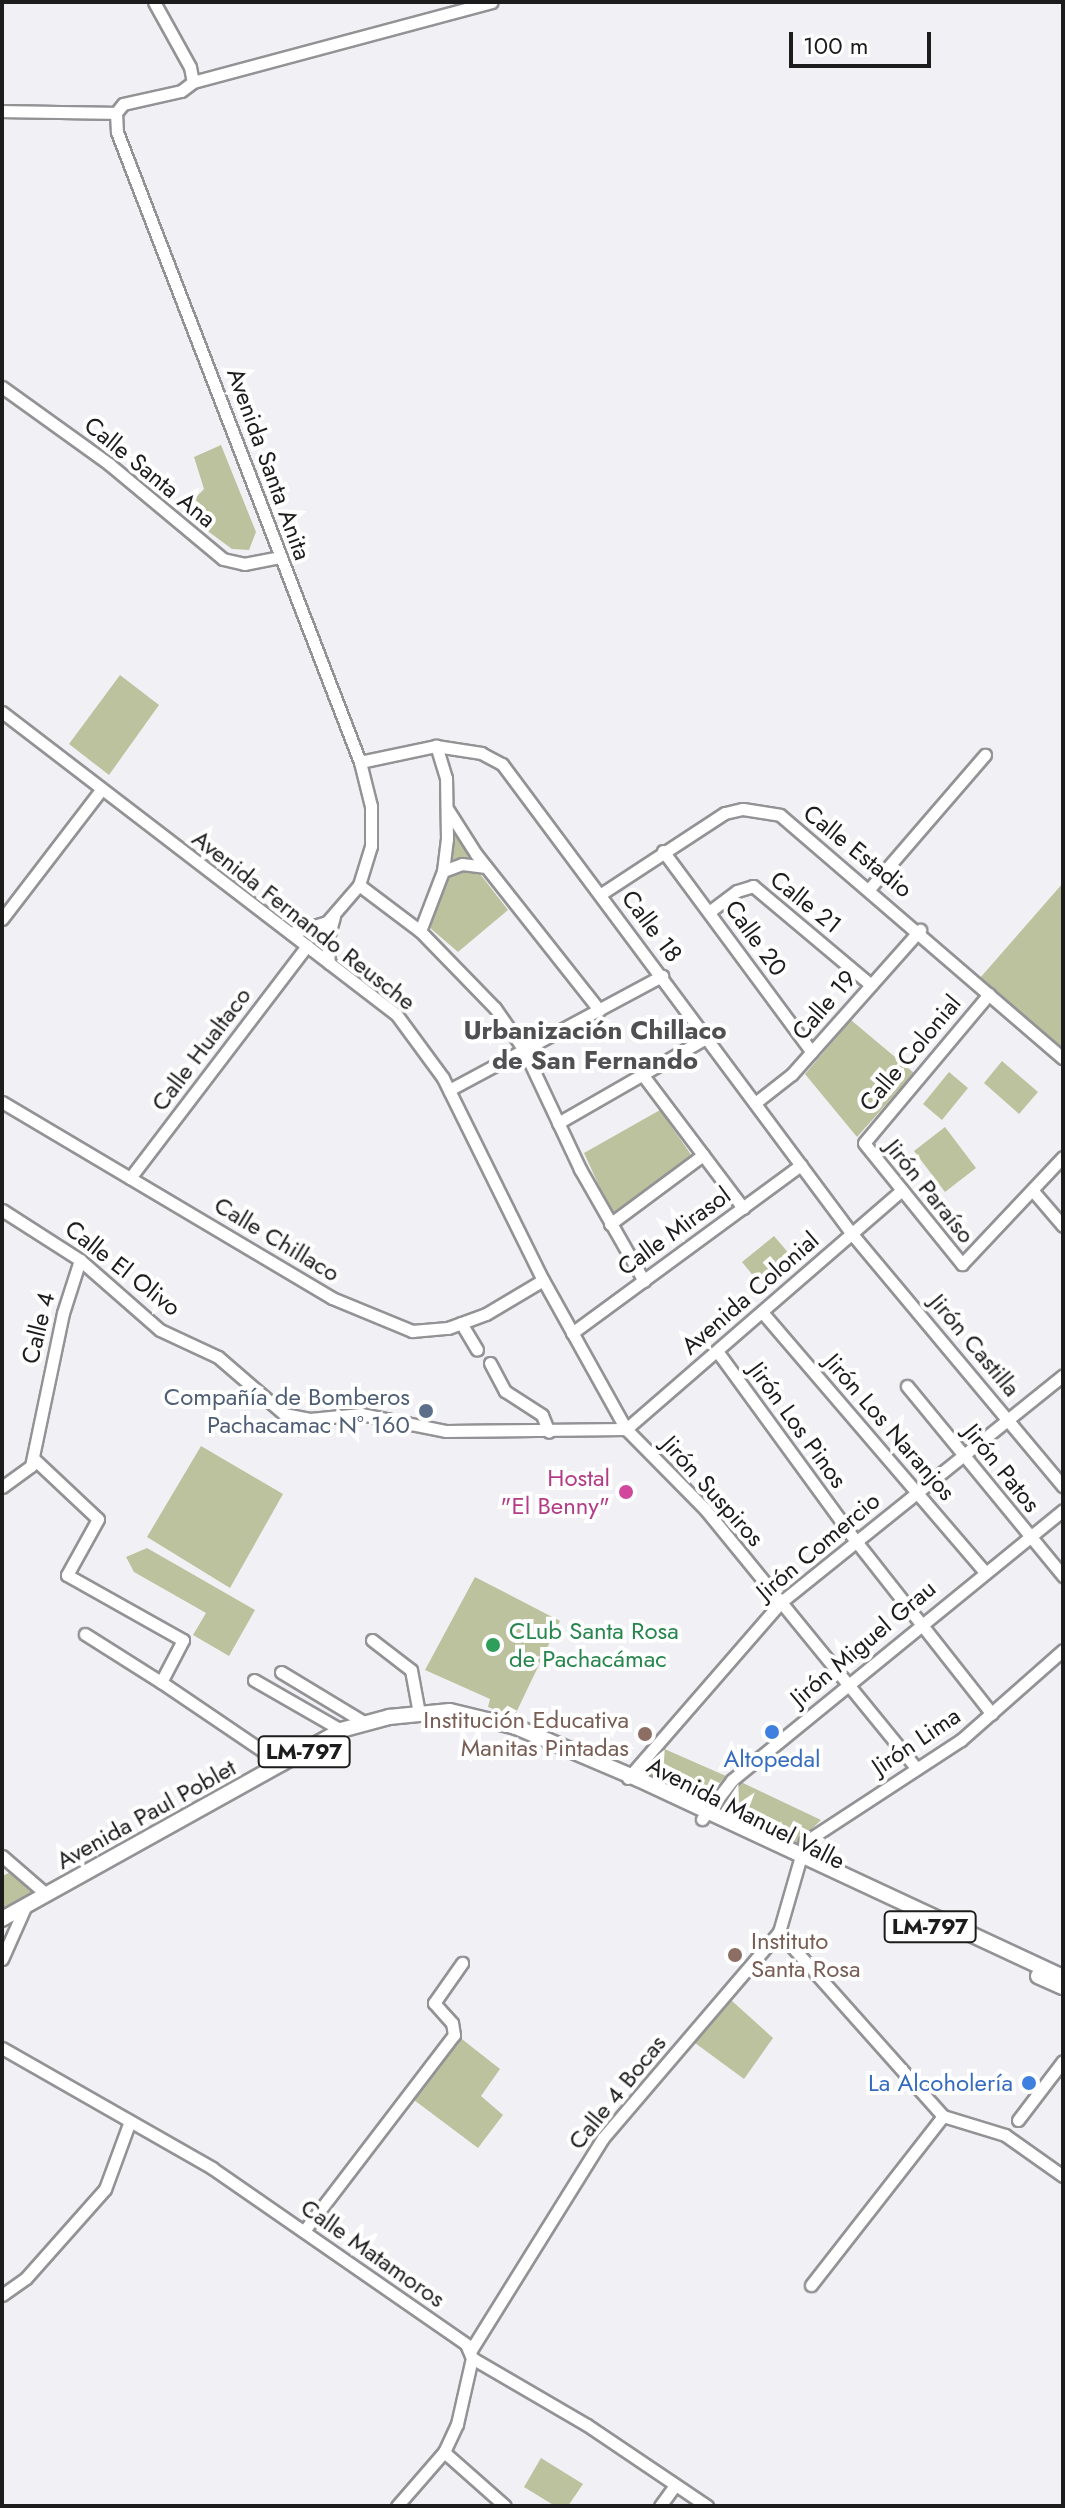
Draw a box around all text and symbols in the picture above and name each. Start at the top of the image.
scale bar [793,16,935,66]
text: 100 m [803,28,869,63]
street label: Avenida Santa Anita [221,364,317,564]
street label: Calle Santa Ana [79,410,221,534]
street label: Calle Estadio [798,798,918,904]
street label: Avenida Fernando Reusche [187,824,421,1016]
street label: Calle 21 [765,865,847,939]
street label: Calle 18 [616,884,688,968]
street label: Calle 20 [719,894,793,982]
street label: Calle 19 [786,964,862,1046]
street label: Calle Hualtaco [145,982,257,1116]
street label: Calle Colonial [853,989,967,1117]
district label: Urbanización Chillaco de San Fernando [463,1015,727,1076]
street label: Jirón Paraíso [879,1133,981,1249]
street label: Calle Mirasol [612,1180,736,1282]
street label: Calle Chillaco [209,1190,345,1288]
street label: Calle El Olivo [60,1214,186,1322]
street label: Avenida Colonial [675,1226,825,1360]
street label: Jirón Castilla [924,1288,1026,1402]
street label: Calle 4 [15,1289,61,1367]
street label: Jirón Los Naranjos [818,1348,962,1506]
street label: Jirón Los Pinos [743,1357,853,1493]
place label: Compañía de Bomberos Pachacamac Nº 160 [164,1383,410,1439]
marker: Compañía de Bomberos Pachacamac Nº 160 [417,1402,435,1420]
street label: Jirón Patos [958,1418,1046,1518]
street label: Jirón Suspiros [656,1430,770,1552]
place label: Hostal "El Benny" [500,1464,610,1520]
marker: Hostal "El Benny" [617,1483,635,1501]
street label: Jirón Comercio [750,1486,886,1606]
street label: Jirón Miguel Grau [784,1574,942,1712]
place label: CLub Santa Rosa de Pachacámac [509,1617,679,1673]
marker: CLub Santa Rosa de Pachacámac [484,1636,502,1654]
street label: Jirón Lima [866,1701,966,1781]
place label: Institución Educativa Manitas Pintadas [423,1706,629,1762]
marker: Altopedal [763,1723,781,1741]
marker: Institución Educativa Manitas Pintadas [636,1725,654,1743]
road number: LM-797 [256,1734,352,1770]
place label: Altopedal [723,1745,821,1773]
street label: Avenida Manuel Valle [642,1751,850,1875]
street label: Avenida Paul Poblet [51,1753,241,1875]
road number: LM-797 [882,1909,978,1945]
place label: Instituto Santa Rosa [751,1927,861,1983]
marker: Instituto Santa Rosa [726,1946,744,1964]
street label: Calle 4 Bocas [562,2029,672,2155]
place label: La Alcoholería [868,2069,1013,2097]
marker: La Alcoholería [1020,2074,1038,2092]
street label: Calle Matamoros [295,2193,451,2313]

